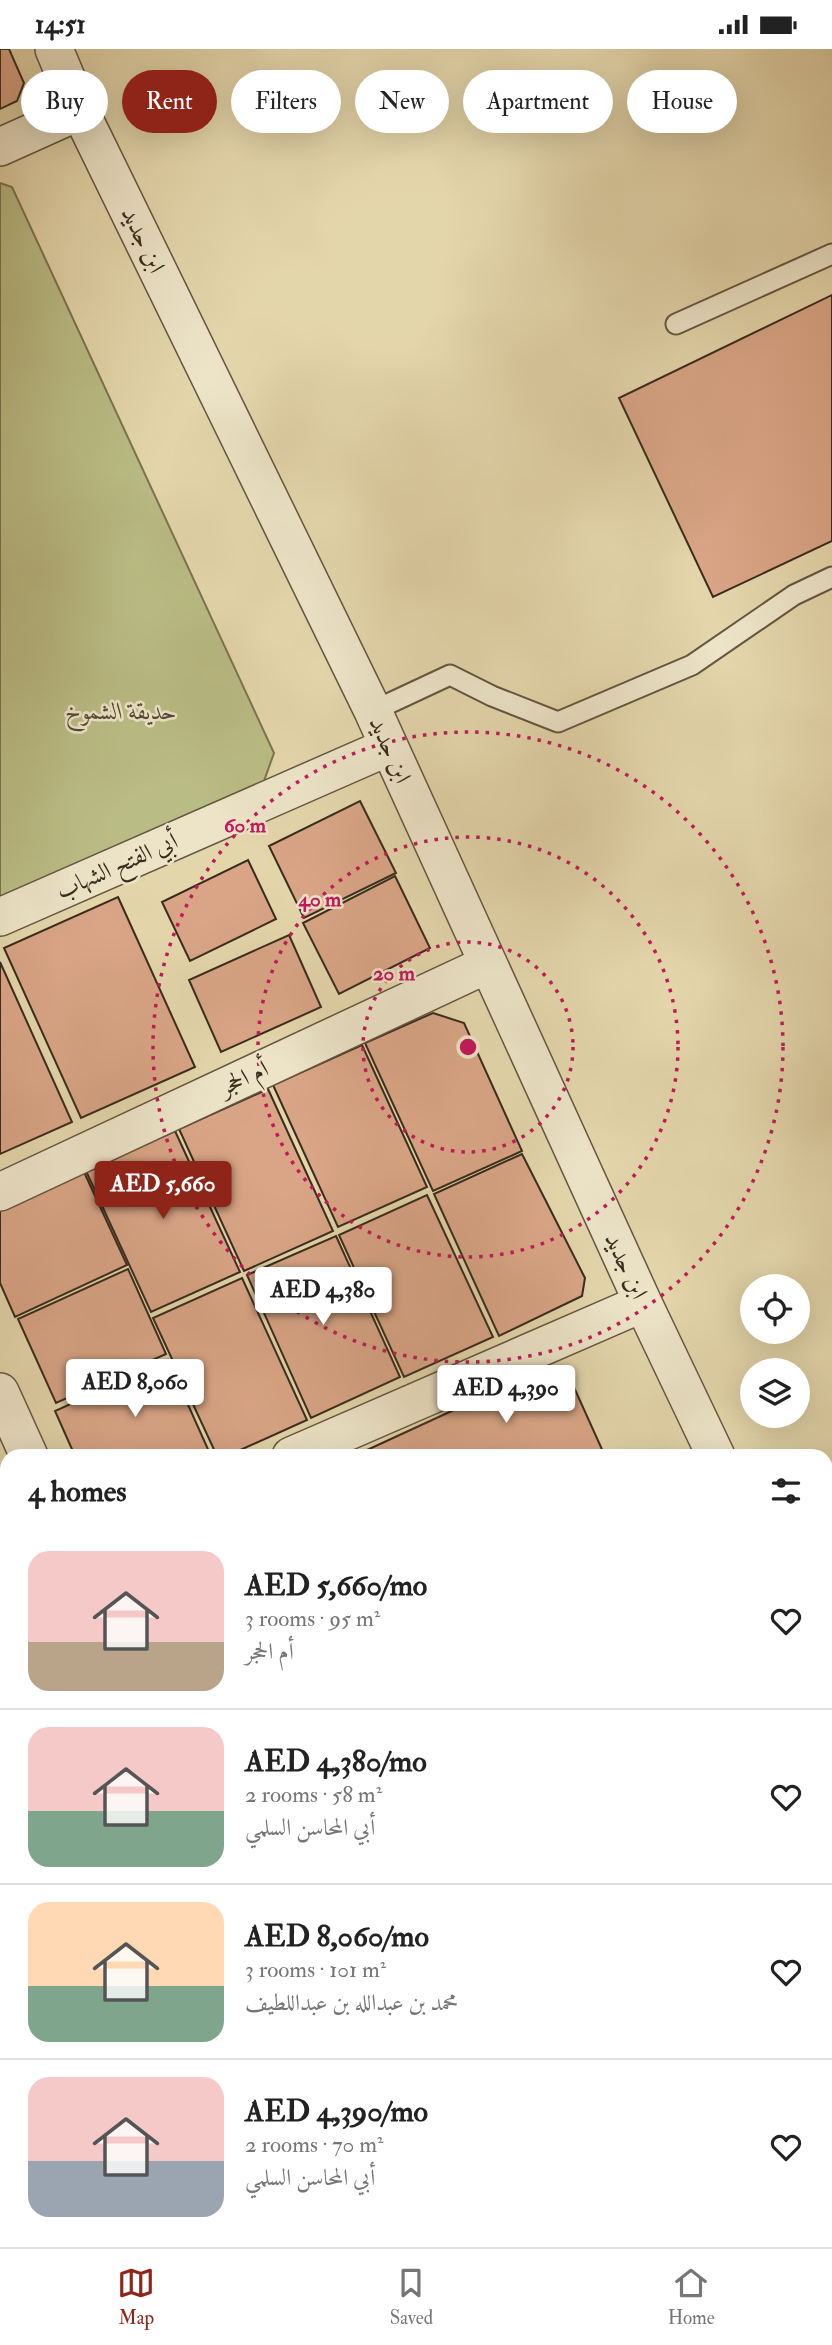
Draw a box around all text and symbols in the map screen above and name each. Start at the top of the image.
text: 14:51 [35,9,85,41]
chip: Buy [21,70,108,133]
chip: Rent [122,70,217,133]
chip: Filters [231,70,341,133]
chip: New [355,70,449,133]
chip: Apartment [463,70,613,133]
chip: House [627,70,737,133]
street label: ابن جديد [114,202,172,278]
park label: حديقة الشموخ [65,696,177,732]
street label: ابن جديد [362,712,418,788]
text: 60 m [224,812,267,839]
street label: أبي الفتح الشهاب [50,823,185,911]
text: 40 m [298,886,342,913]
text: 20 m [373,960,416,987]
centre of rings [456,1035,480,1059]
street label: أم الحجر [211,1051,276,1109]
pin: AED 5,660 [83,1161,243,1221]
text: AED 5,660 [111,1169,215,1198]
street label: ابن جديد [597,1228,655,1304]
pin: AED 4,380 [243,1267,403,1327]
map controls [740,1274,810,1428]
button: locate [740,1274,810,1344]
text: AED 4,380 [271,1275,375,1304]
button: layers [740,1358,810,1428]
pin: AED 8,060 [55,1359,215,1419]
pin: AED 4,390 [426,1365,586,1425]
text: AED 8,060 [82,1367,188,1396]
text: AED 4,390 [453,1373,559,1402]
icon: filters [767,1472,805,1510]
text: 4 homes [28,1473,127,1510]
text: AED 5,660/mo [245,1567,427,1604]
icon: home [84,1579,168,1663]
icon: heart [767,1602,805,1640]
text: 3 rooms · 95 m² [245,1604,380,1633]
text: أم الحجر [245,1637,294,1666]
text: AED 4,380/mo [245,1743,427,1780]
icon: home [84,1755,168,1839]
icon: heart [767,1778,805,1816]
text: 2 rooms · 58 m² [245,1780,382,1809]
text: أبي المحاسن السلمي [245,1813,375,1842]
text: AED 8,060/mo [245,1918,429,1955]
icon: home [84,1930,168,2014]
icon: heart [767,1953,805,1991]
text: 3 rooms · 101 m² [245,1955,386,1984]
text: محمد بن عبدالله بن عبداللطيف [245,1988,458,2017]
text: AED 4,390/mo [245,2093,428,2130]
icon: home [84,2105,168,2189]
icon: heart [767,2128,805,2166]
text: 2 rooms · 70 m² [245,2130,384,2159]
text: أبي المحاسن السلمي [245,2163,375,2192]
tab: Map [117,2264,155,2330]
tab: Saved [390,2264,433,2330]
tab: Home [668,2264,715,2330]

